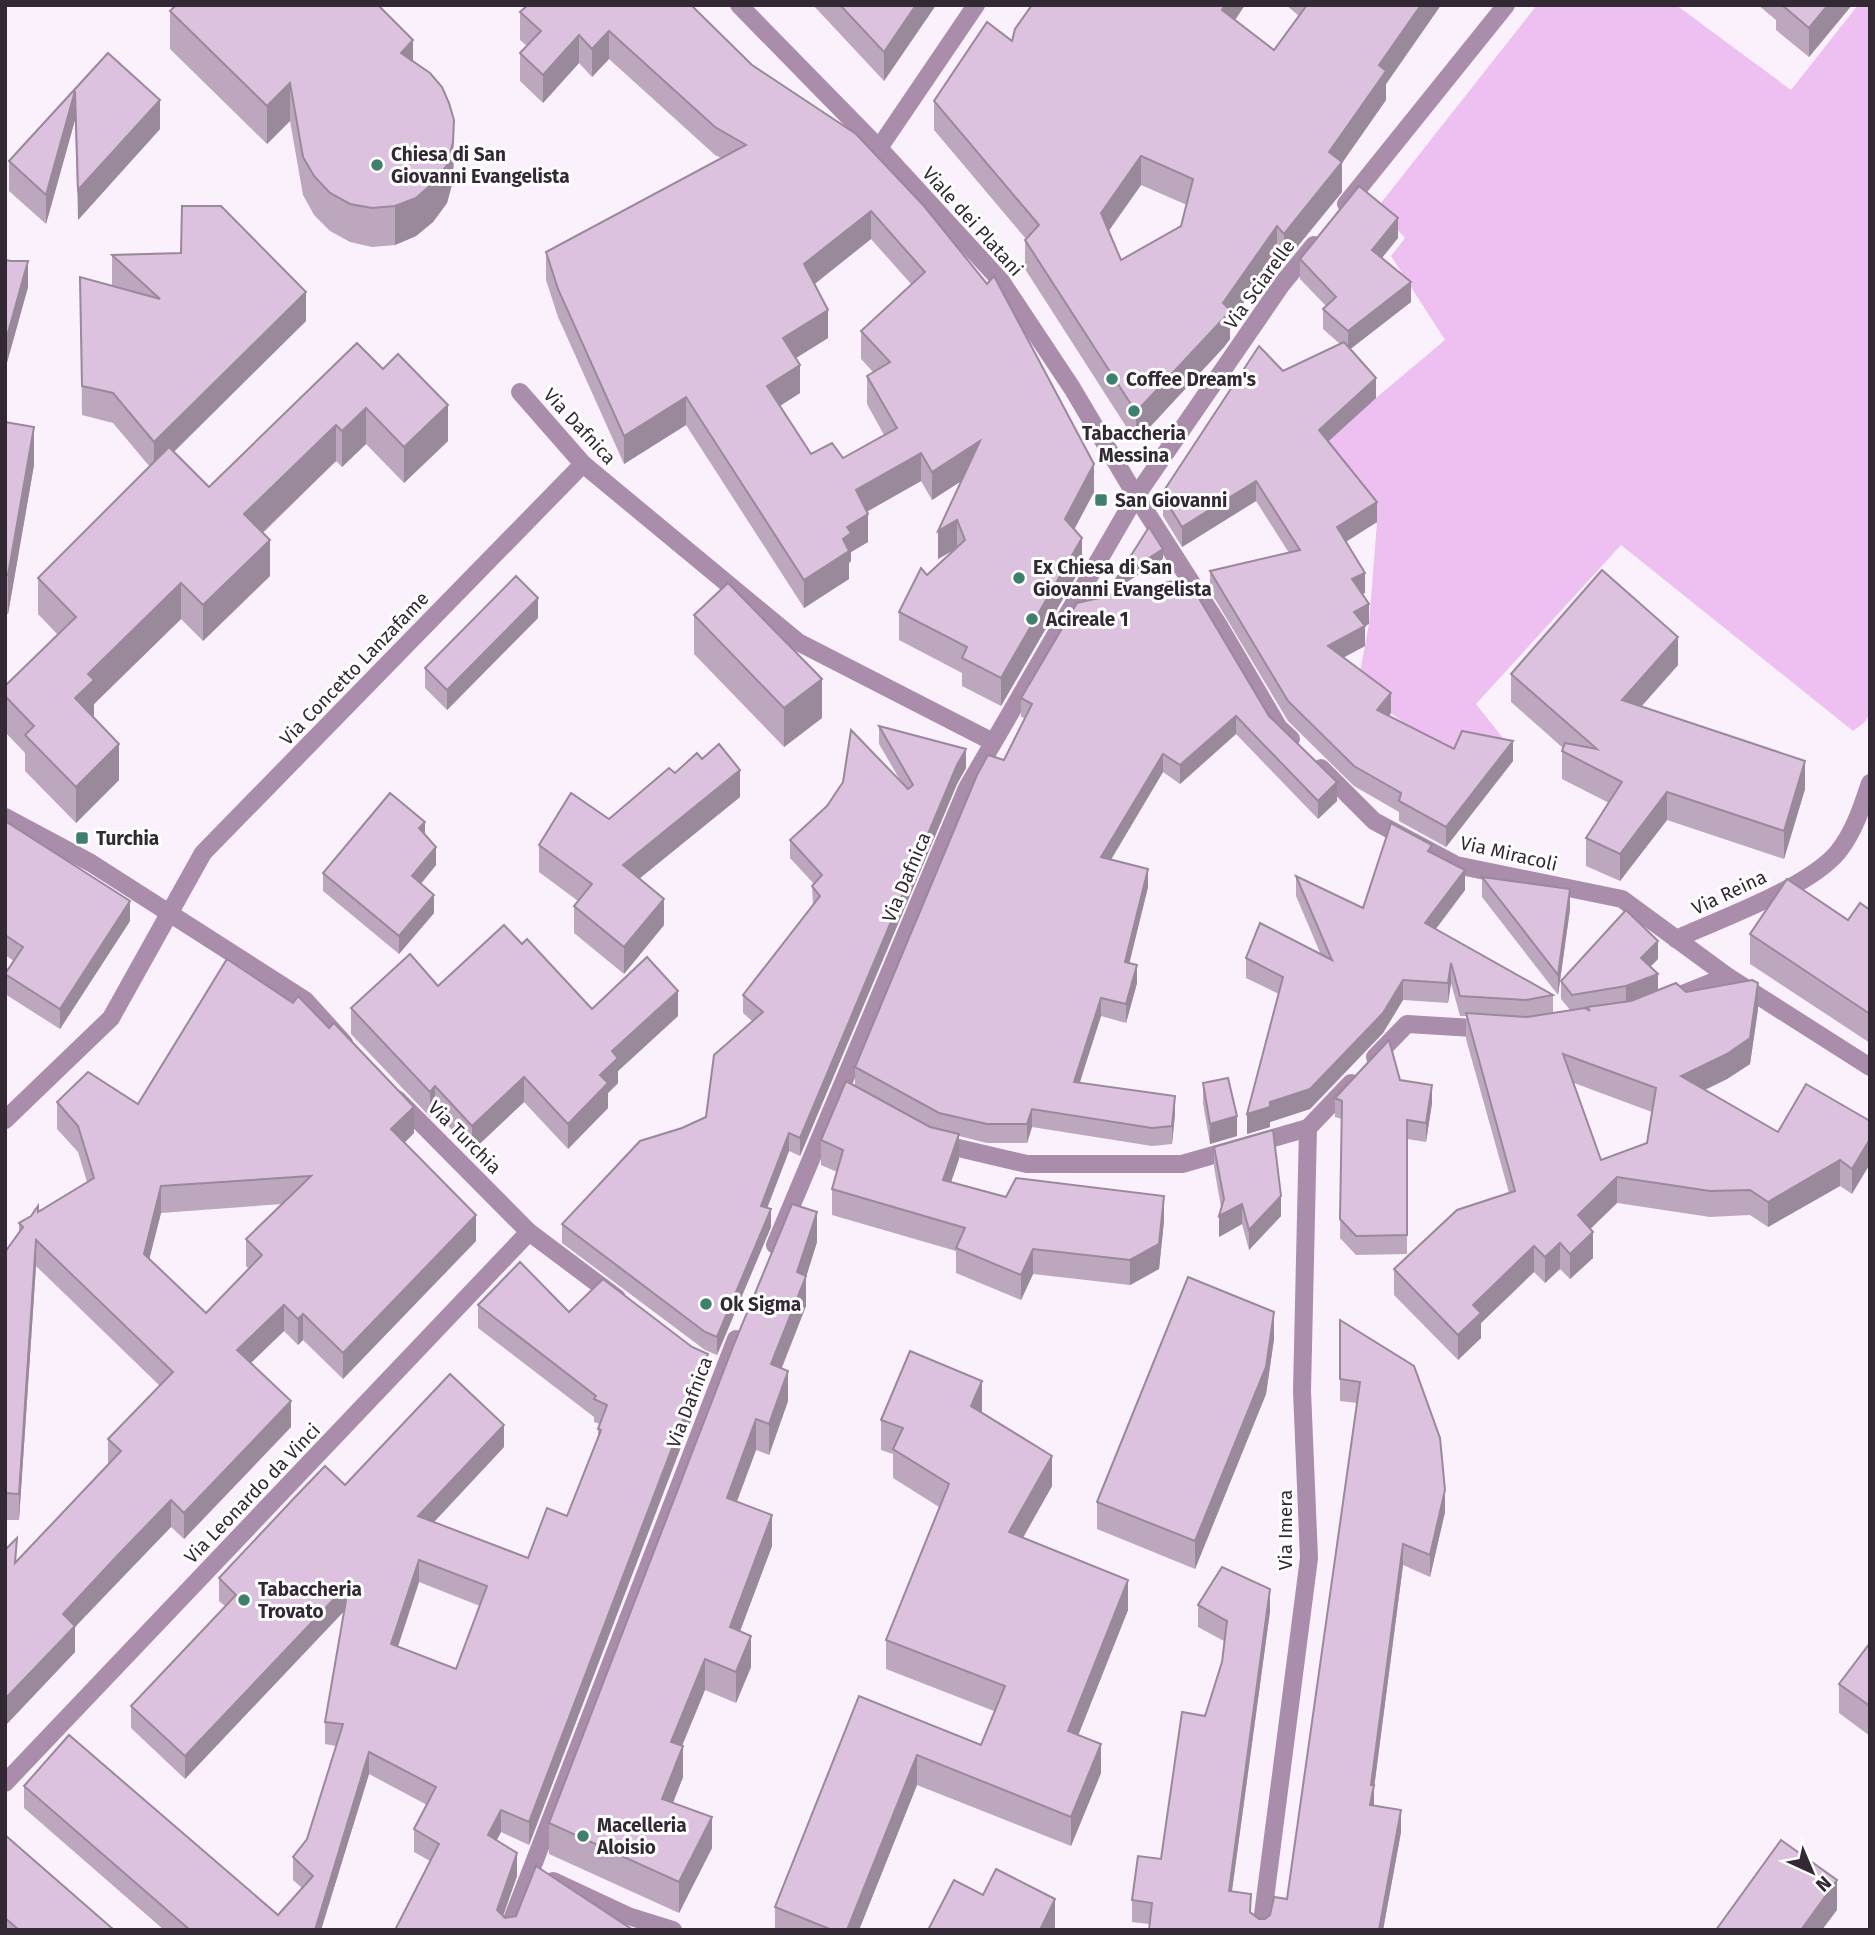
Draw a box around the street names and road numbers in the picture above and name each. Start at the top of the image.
street label: Viale dei Platani [917,162,1028,281]
street label: Via Sciarelle [1219,235,1300,334]
street label: Via Dafnica [539,383,621,469]
street label: Via Concetto Lanzafame [275,587,434,750]
street label: Via Dafnica [877,829,936,926]
street label: Via Miracoli [1458,831,1560,876]
street label: Via Reina [1688,865,1770,920]
street label: Via Turchia [423,1096,506,1179]
street label: Via Dafnica [662,1353,717,1451]
street label: Via Leonardo da Vinci [180,1419,325,1568]
street label: Via Imera [1274,1490,1297,1570]

